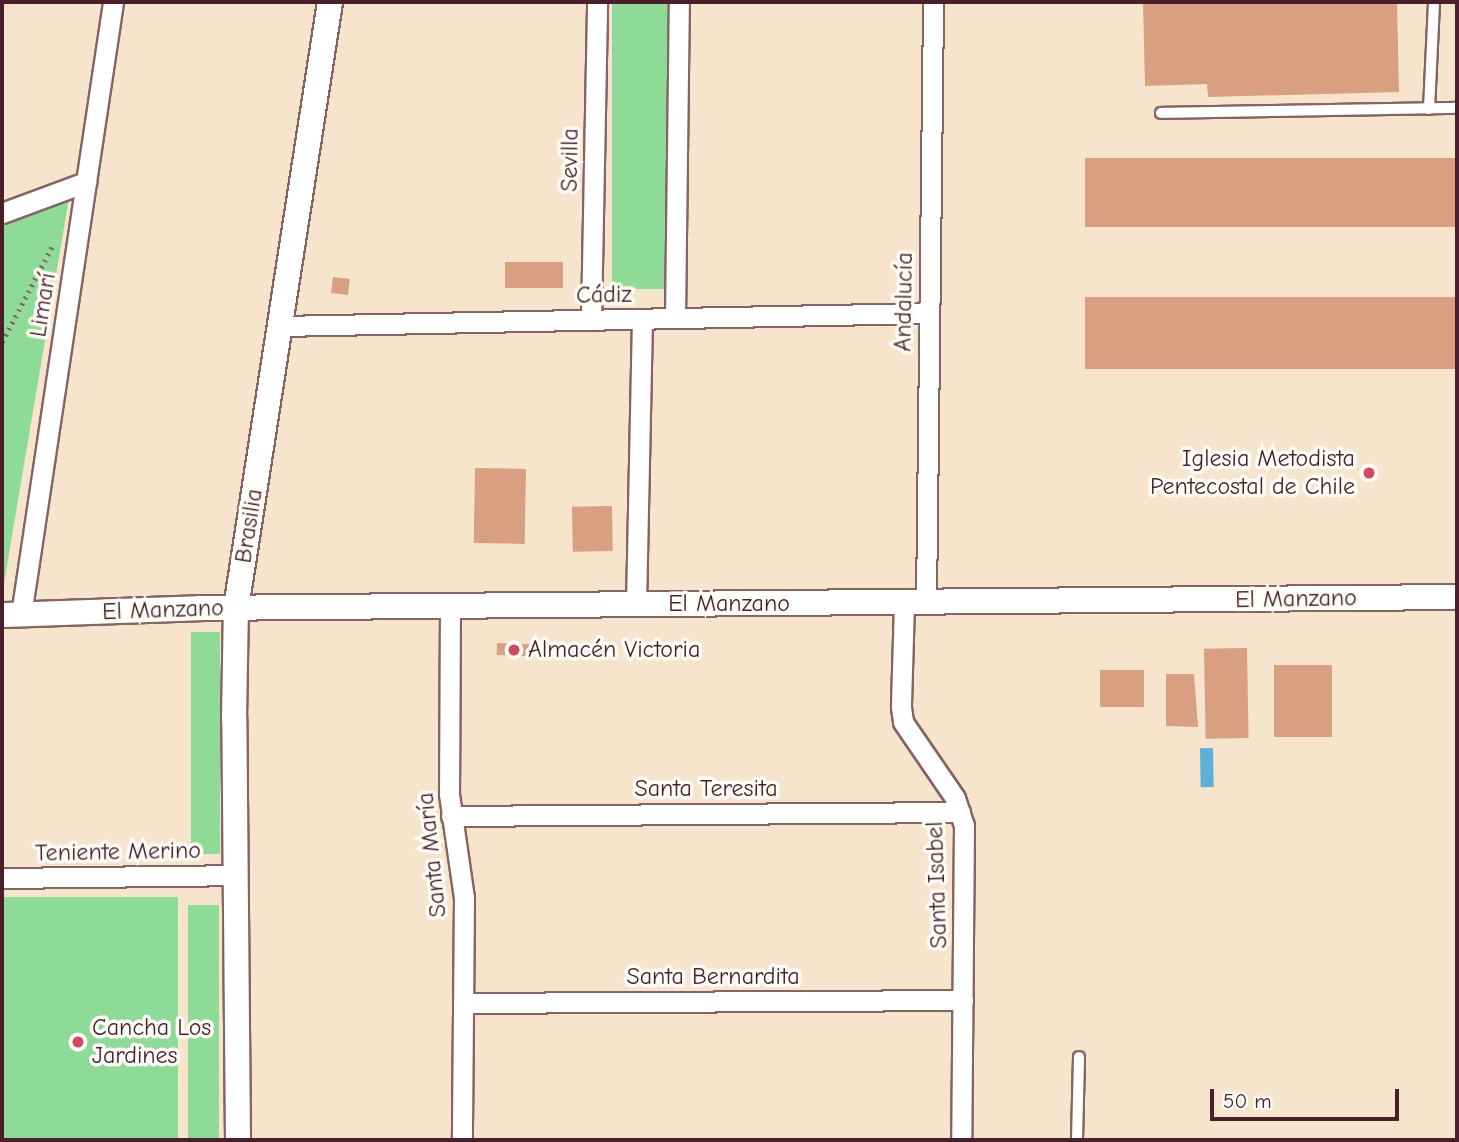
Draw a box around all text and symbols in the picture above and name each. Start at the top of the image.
street label: Sevilla [555,128,585,192]
street label: Andalucía [889,252,919,352]
street label: Limarí [24,271,62,339]
street label: Cádiz [576,280,632,310]
place label: Iglesia Metodista Pentecostal de Chile [1150,445,1355,501]
marker: Iglesia Metodista Pentecostal de Chile [1361,465,1377,481]
street label: Brasilia [229,487,269,565]
street label: El Manzano [1235,584,1357,614]
street label: El Manzano [668,590,790,618]
street label: El Manzano [102,593,224,627]
place label: Almacén Victoria [528,636,700,664]
marker: Almacén Victoria [506,642,522,658]
street label: Santa Teresita [634,775,778,803]
street label: Santa María [411,791,453,919]
street label: Santa Isabel [920,821,954,949]
street label: Teniente Merino [35,836,201,868]
street label: Santa Bernardita [626,963,800,991]
place label: Cancha Los Jardines [92,1014,211,1070]
marker: Cancha Los Jardines [70,1034,86,1050]
scale bar [1214,1076,1403,1120]
text: 50 m [1223,1089,1272,1113]

